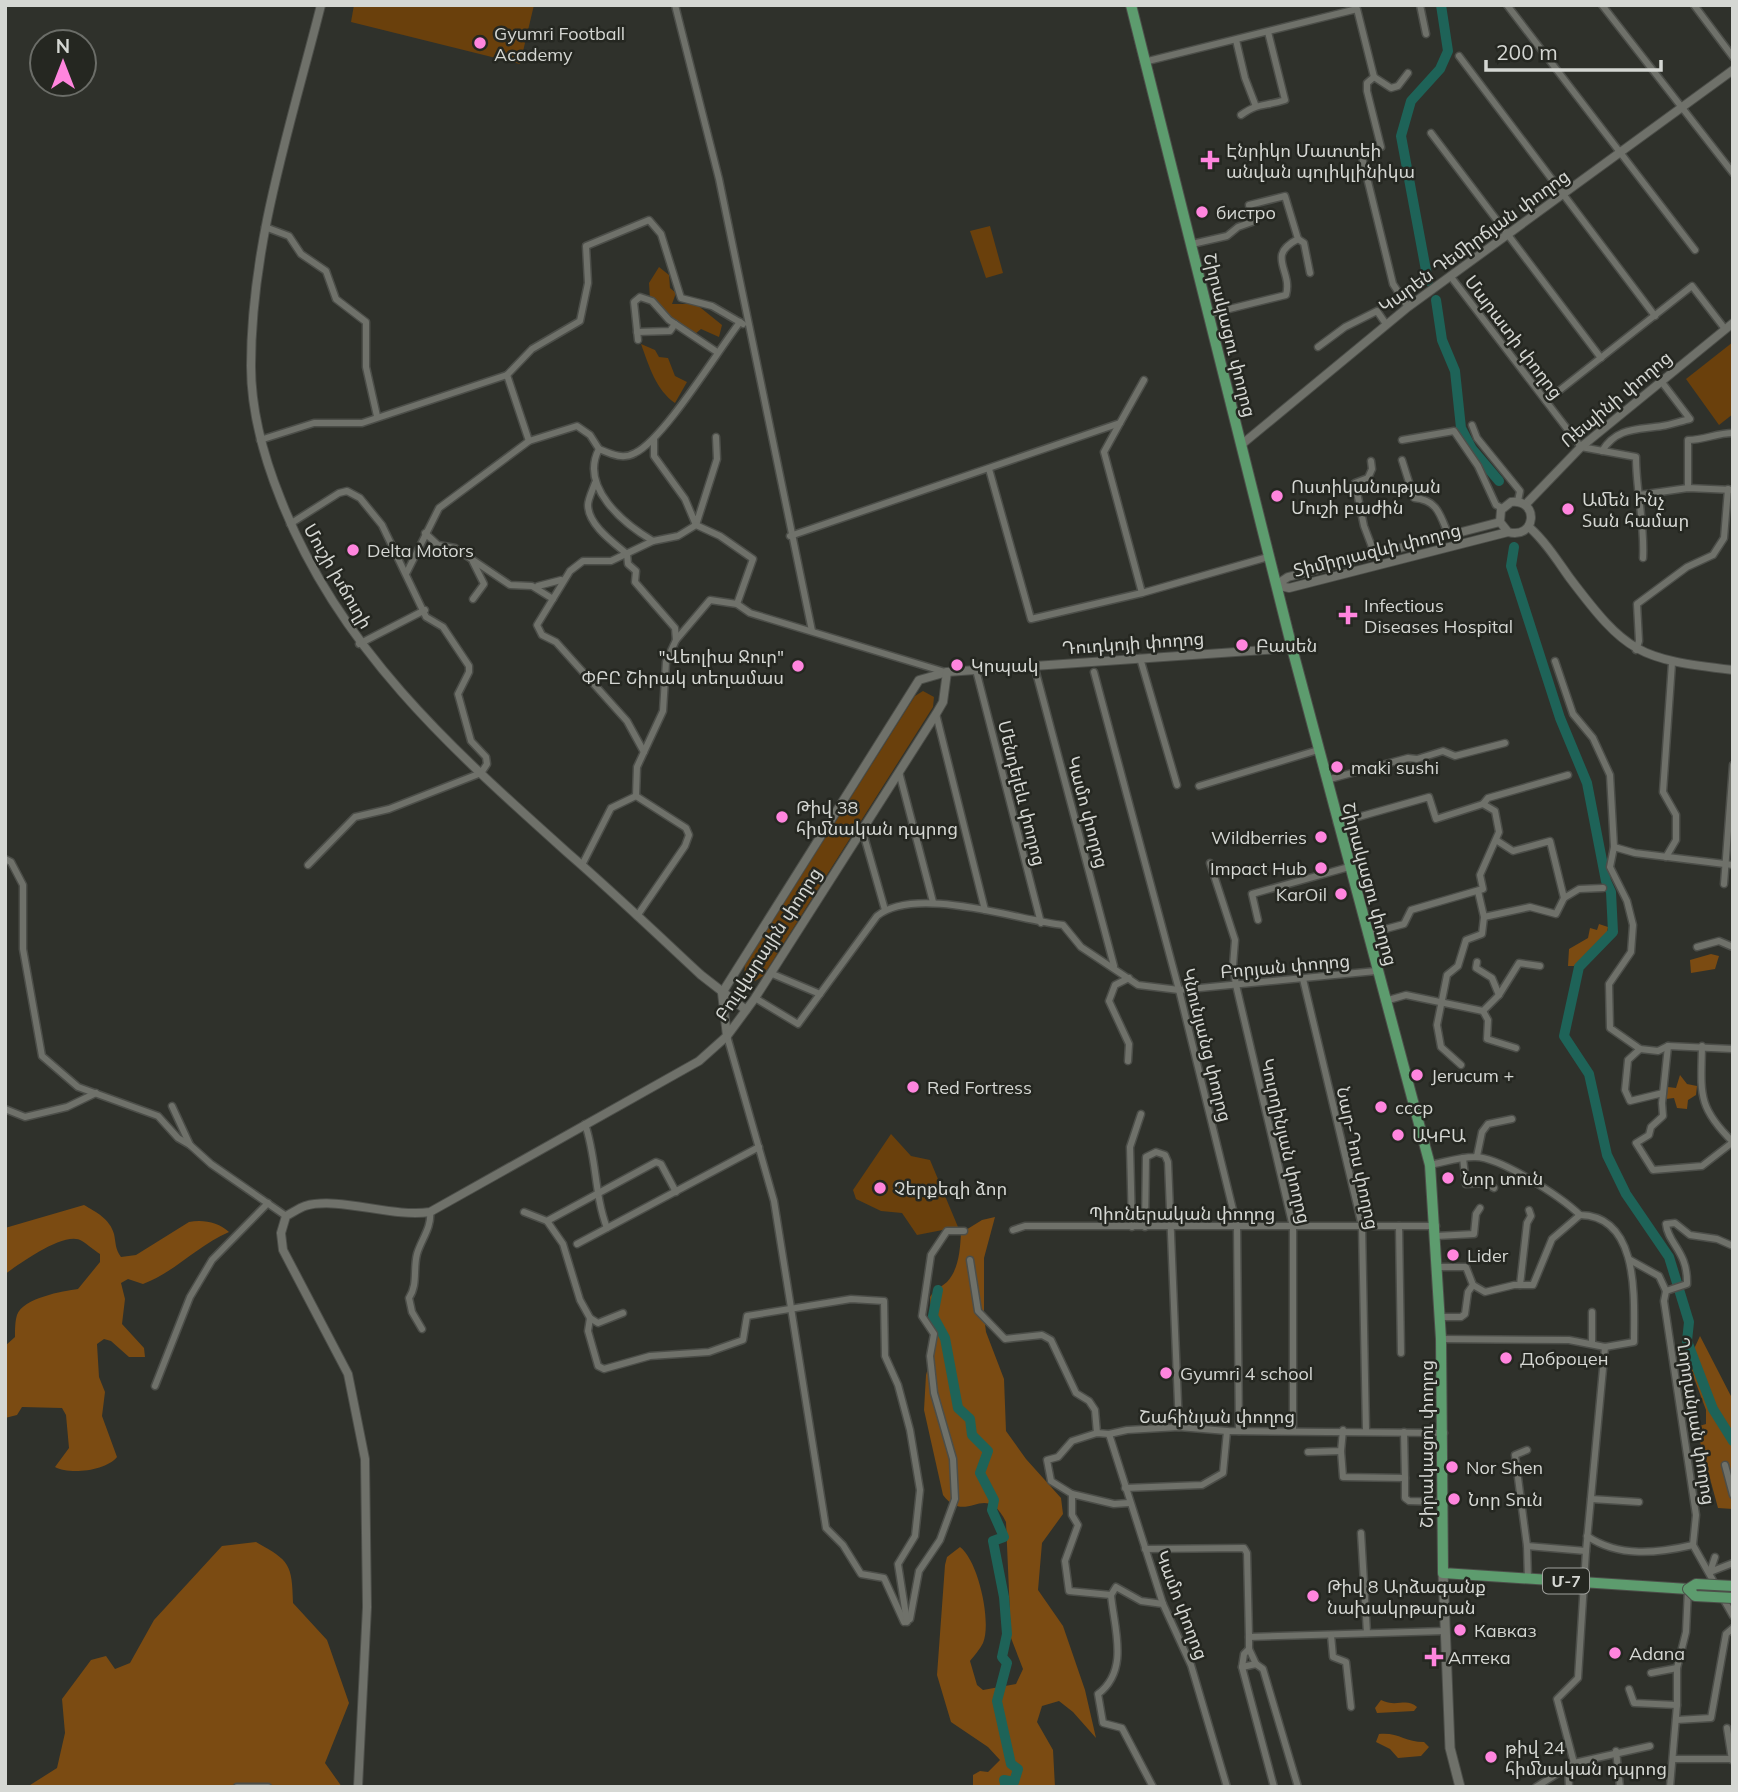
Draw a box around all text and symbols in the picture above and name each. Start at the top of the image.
place label: Gyumri Football Academy [494,22,625,66]
north arrow [28,28,98,98]
scale bar [1486,28,1661,72]
text: N [56,34,70,58]
marker: Gyumri Football Academy [472,35,488,51]
text: 200 m [1496,39,1558,65]
place label: Էնրիկո Մատտեի անվան պոլիկլինիկա [1226,139,1415,183]
marker: Էնրիկո Մատտեի անվան պոլիկլինիկա [1200,150,1220,170]
street label: Կարեն Դեմիրճյան փողոց [1374,164,1574,318]
place label: бистро [1216,201,1276,224]
marker: бистро [1194,204,1210,220]
street label: Շիրակացու փողոց [1198,251,1262,419]
street label: Մարատի փողոց [1460,270,1568,404]
street label: Ռեպինի փողոց [1556,346,1676,452]
place label: Ոստիկանության Մուշի բաժին [1291,475,1441,519]
marker: Ոստիկանության Մուշի բաժին [1269,488,1285,504]
place label: Ամեն Ինչ Տան համար [1582,488,1689,532]
marker: Ամեն Ինչ Տան համար [1560,501,1576,517]
street label: Տիմիրյազևի փողոց [1291,518,1463,582]
street label: Մուշի խճուղի [299,519,377,633]
place label: Delta Motors [367,539,474,562]
marker: Delta Motors [345,542,361,558]
place label: Infectious Diseases Hospital [1364,594,1513,638]
marker: Infectious Diseases Hospital [1338,605,1358,625]
street label: Դուդկոյի փողոց [1061,627,1205,659]
place label: Բասեն [1256,634,1317,657]
marker: Բասեն [1234,637,1250,653]
place label: "Վեոլիա Ջուր" ՓԲԸ Շիրակ տեղամաս [582,645,784,689]
place label: Կրպակ [971,654,1038,677]
marker: Կրպակ [949,657,965,673]
marker: "Վեոլիա Ջուր" ՓԲԸ Շիրակ տեղամաս [790,658,806,674]
street label: Մենդելեև փողոց [993,718,1051,868]
street label: Կամո փողոց [1062,753,1114,871]
place label: maki sushi [1351,756,1439,779]
marker: maki sushi [1329,759,1345,775]
place label: Թիվ 38 հիմնական դպրոց [796,796,958,840]
street label: Շիրակացու փողոց [1337,800,1403,968]
marker: Թիվ 38 հիմնական դպրոց [774,809,790,825]
place label: Wildberries [1211,826,1307,849]
marker: Wildberries [1313,829,1329,845]
place label: Impact Hub [1210,857,1307,880]
marker: Impact Hub [1313,860,1329,876]
street label: Բուլվարային փողոց [710,863,826,1025]
place label: KarOil [1276,883,1327,906]
marker: KarOil [1333,886,1349,902]
street label: Բորյան փողոց [1219,949,1351,983]
street label: Կնունյանց փողոց [1177,966,1237,1124]
street label: Կուրղինյան փողոց [1256,1056,1316,1226]
place label: Jerucum + [1431,1064,1514,1087]
marker: Jerucum + [1409,1067,1425,1083]
place label: Red Fortress [927,1076,1032,1099]
marker: Red Fortress [905,1079,921,1095]
street label: Նար-Դոս փողոց [1332,1084,1384,1232]
place label: ссср [1395,1096,1433,1119]
marker: ссср [1373,1099,1389,1115]
place label: ԱԿԲԱ [1412,1124,1466,1147]
marker: ԱԿԲԱ [1390,1127,1406,1143]
place label: Նոր տուն [1462,1167,1543,1190]
marker: Նոր տուն [1440,1170,1456,1186]
place label: Չերքեզի ձոր [894,1177,1007,1200]
marker: Չերքեզի ձոր [872,1180,888,1196]
street label: Պիոներական փողոց [1089,1202,1275,1225]
place label: Lider [1467,1244,1509,1267]
marker: Lider [1445,1247,1461,1263]
street label: Ղորղանյան փողոց [1671,1335,1721,1507]
place label: Доброцен [1520,1347,1609,1370]
marker: Доброцен [1498,1350,1514,1366]
street label: Շիրակացու փողոց [1415,1360,1438,1528]
place label: Gyumri 4 school [1180,1362,1313,1385]
marker: Gyumri 4 school [1158,1365,1174,1381]
street label: Շահինյան փողոց [1139,1405,1295,1428]
place label: Nor Shen [1466,1456,1543,1479]
marker: Nor Shen [1444,1459,1460,1475]
place label: Նոր Տուն [1468,1488,1543,1511]
marker: Նոր Տուն [1446,1491,1462,1507]
street label: Կամո փողոց [1151,1547,1213,1663]
road number: Մ-7 [1543,1568,1589,1594]
place label: Թիվ 8 Արձագանք նախակրթարան [1327,1575,1486,1619]
marker: Թիվ 8 Արձագանք նախակրթարան [1305,1588,1321,1604]
place label: Кавказ [1474,1619,1537,1642]
marker: Кавказ [1452,1622,1468,1638]
place label: Adana [1629,1642,1685,1665]
marker: Adana [1607,1645,1623,1661]
place label: Аптека [1448,1646,1511,1669]
marker: Аптека [1426,1649,1442,1665]
place label: թիվ 24 հիմնական դպրոց [1505,1736,1667,1780]
marker: թիվ 24 հիմնական դպրոց [1483,1749,1499,1765]

